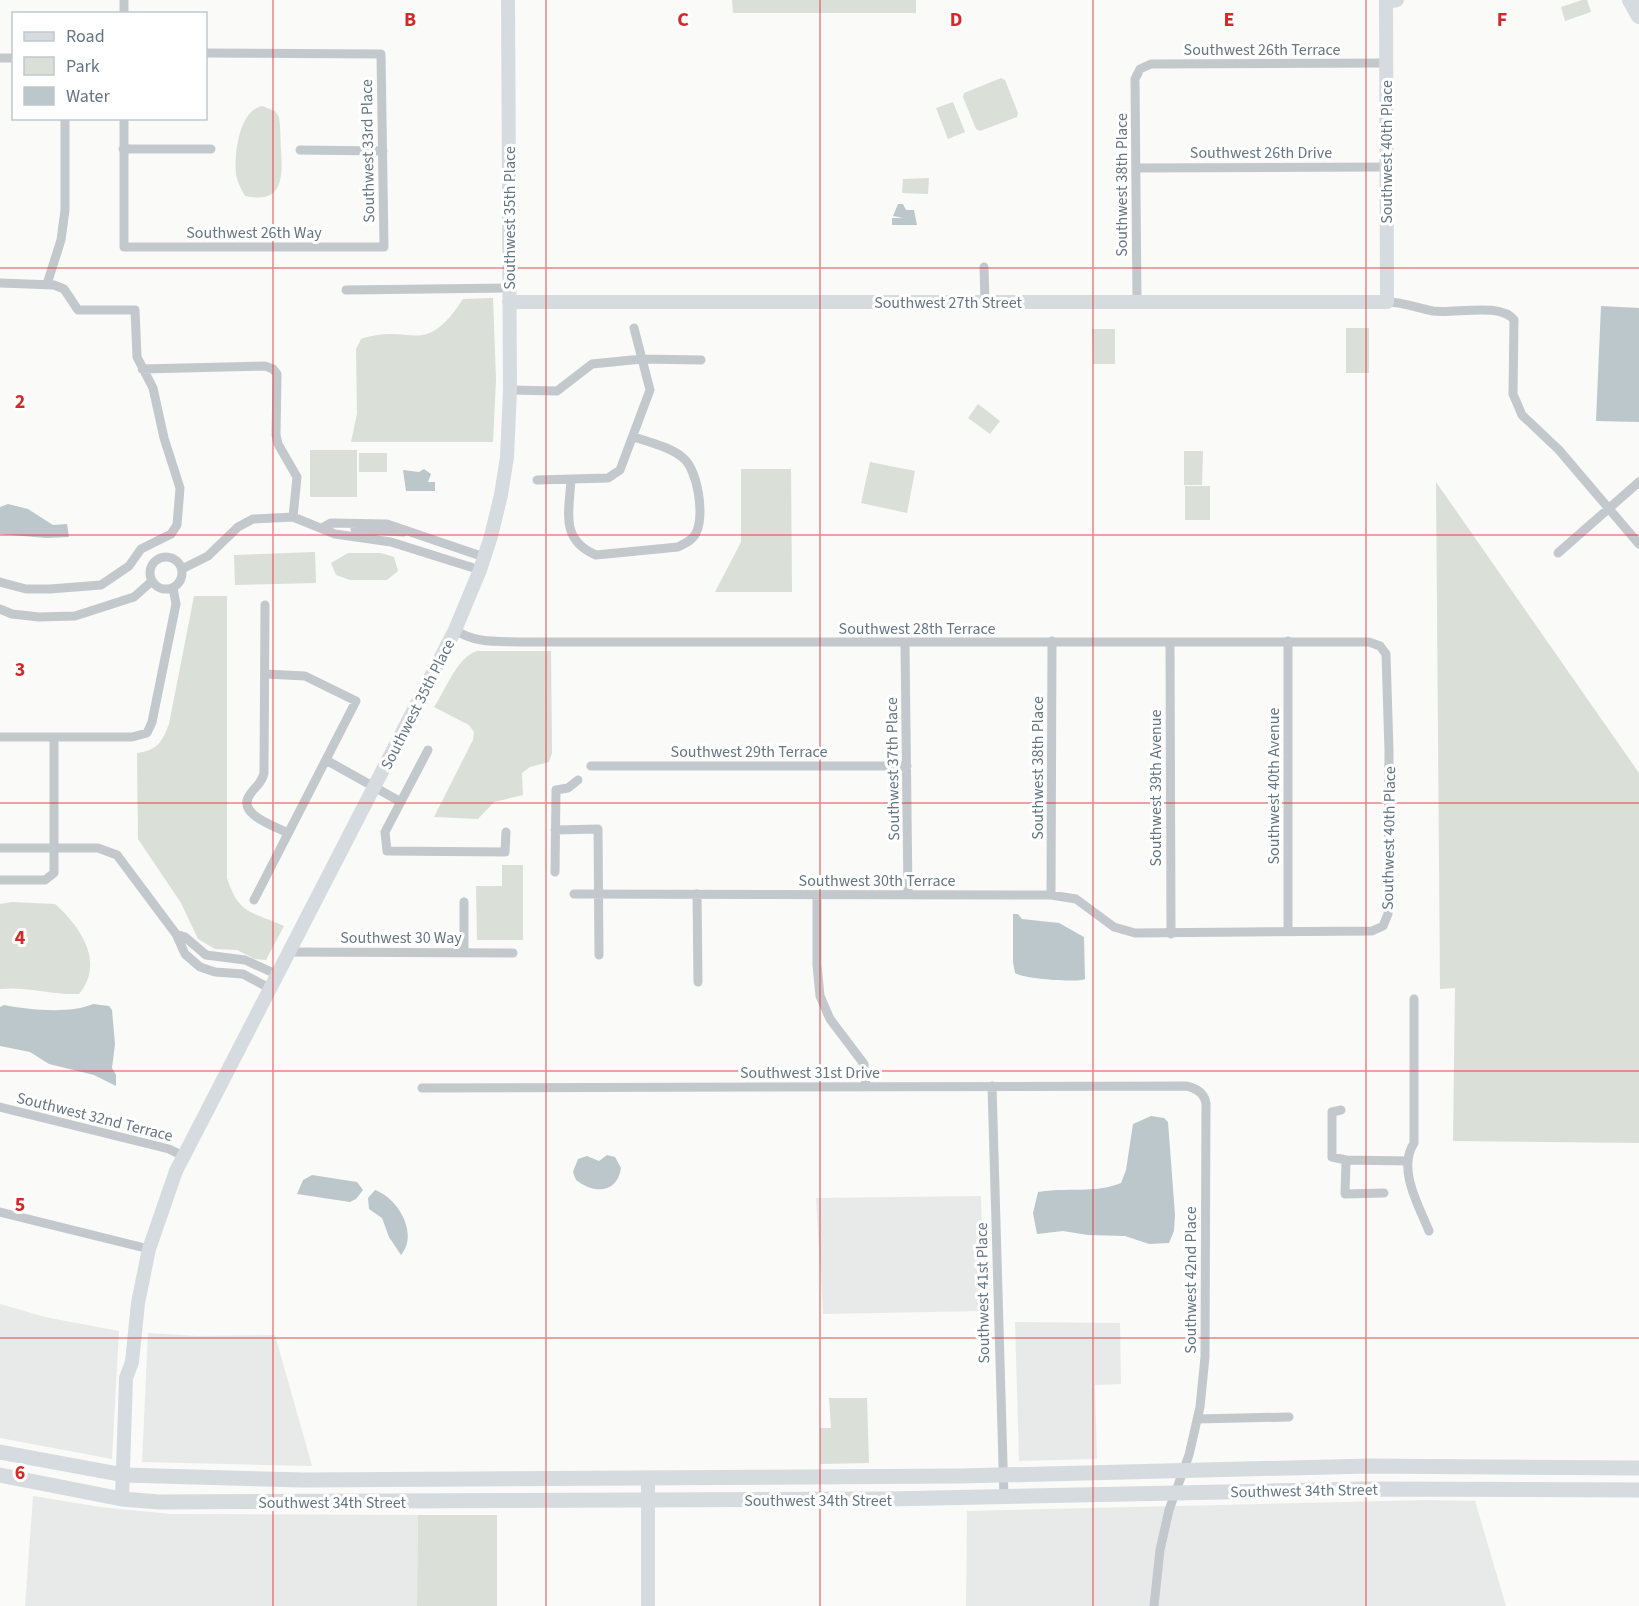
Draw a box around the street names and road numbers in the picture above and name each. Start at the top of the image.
street label: Southwest 26th Terrace [1184,39,1340,61]
street label: Southwest 33rd Place [356,79,380,223]
street label: Southwest 40th Place [1376,80,1398,224]
street label: Southwest 38th Place [1111,113,1133,257]
street label: Southwest 26th Drive [1190,142,1332,164]
street label: Southwest 35th Place [499,146,521,290]
street label: Southwest 26th Way [186,222,322,244]
street label: Southwest 27th Street [874,292,1022,314]
street label: Southwest 28th Terrace [839,618,995,640]
street label: Southwest 35th Place [375,635,460,773]
street label: Southwest 38th Place [1027,696,1049,840]
street label: Southwest 37th Place [881,697,905,841]
street label: Southwest 40th Avenue [1263,707,1285,864]
street label: Southwest 39th Avenue [1145,709,1167,866]
street label: Southwest 29th Terrace [671,741,827,763]
street label: Southwest 40th Place [1377,766,1401,910]
street label: Southwest 30th Terrace [799,870,955,892]
street label: Southwest 30 Way [340,927,462,949]
street label: Southwest 31st Drive [740,1062,880,1084]
street label: Southwest 32nd Terrace [14,1087,175,1147]
street label: Southwest 42nd Place [1180,1206,1202,1354]
street label: Southwest 41st Place [971,1222,995,1364]
street label: Southwest 34th Street [1230,1479,1379,1503]
street label: Southwest 34th Street [744,1490,892,1512]
street label: Southwest 34th Street [258,1492,406,1514]

